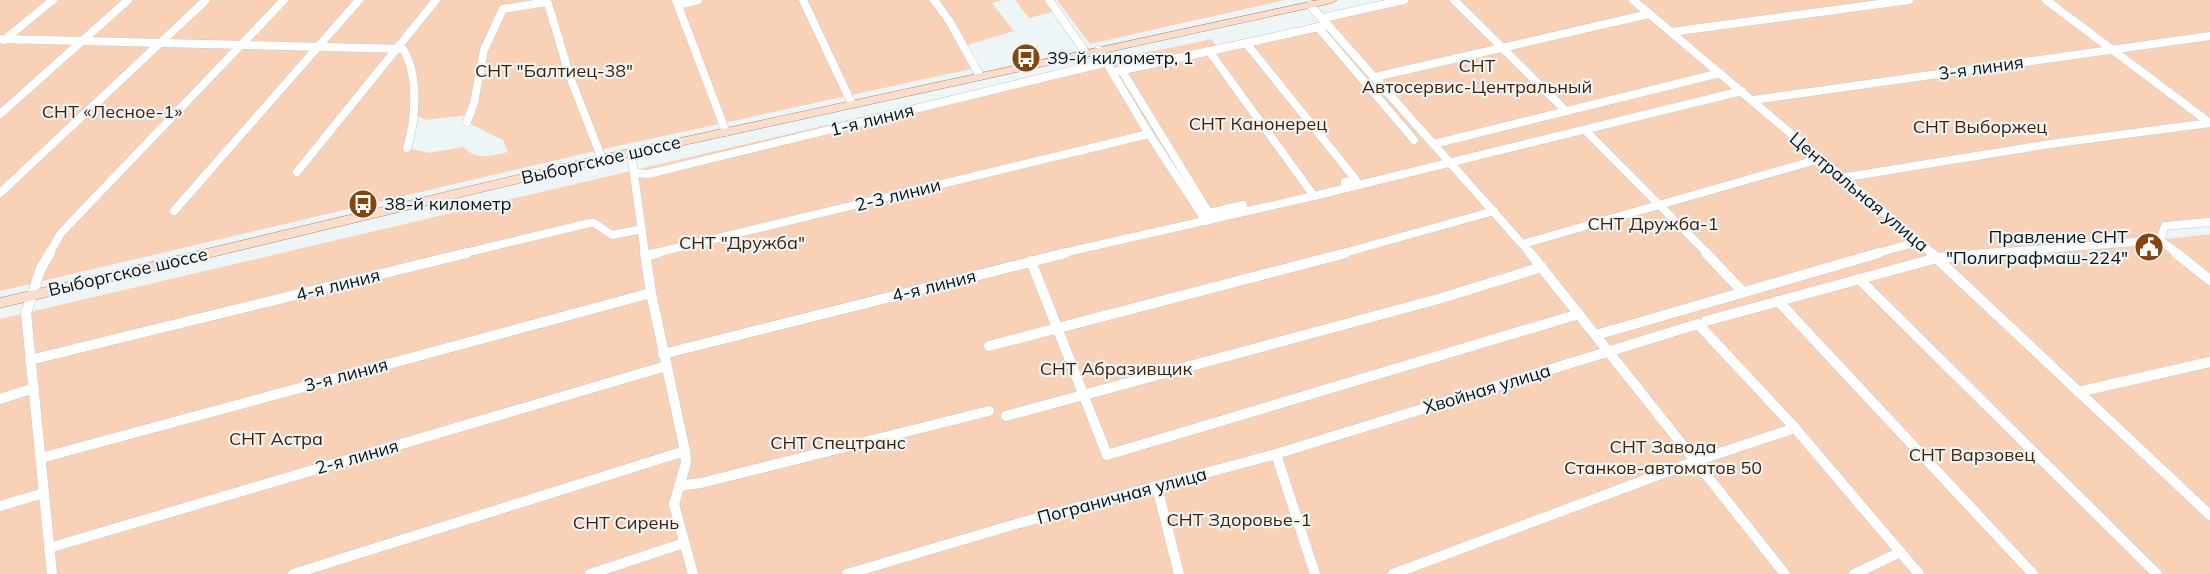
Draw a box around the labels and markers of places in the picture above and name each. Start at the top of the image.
bus stop icon: 39-й километр, 1 [1010,42,1042,74]
place label: 39-й километр, 1 [1047,46,1194,69]
bus stop icon: 38-й километр [347,188,379,220]
place label: 38-й километр [384,192,511,215]
place label: Правление СНТ "Полиграфмаш-224" [1946,225,2128,269]
public building icon: Правление СНТ "Полиграфмаш-224" [2133,231,2165,263]

